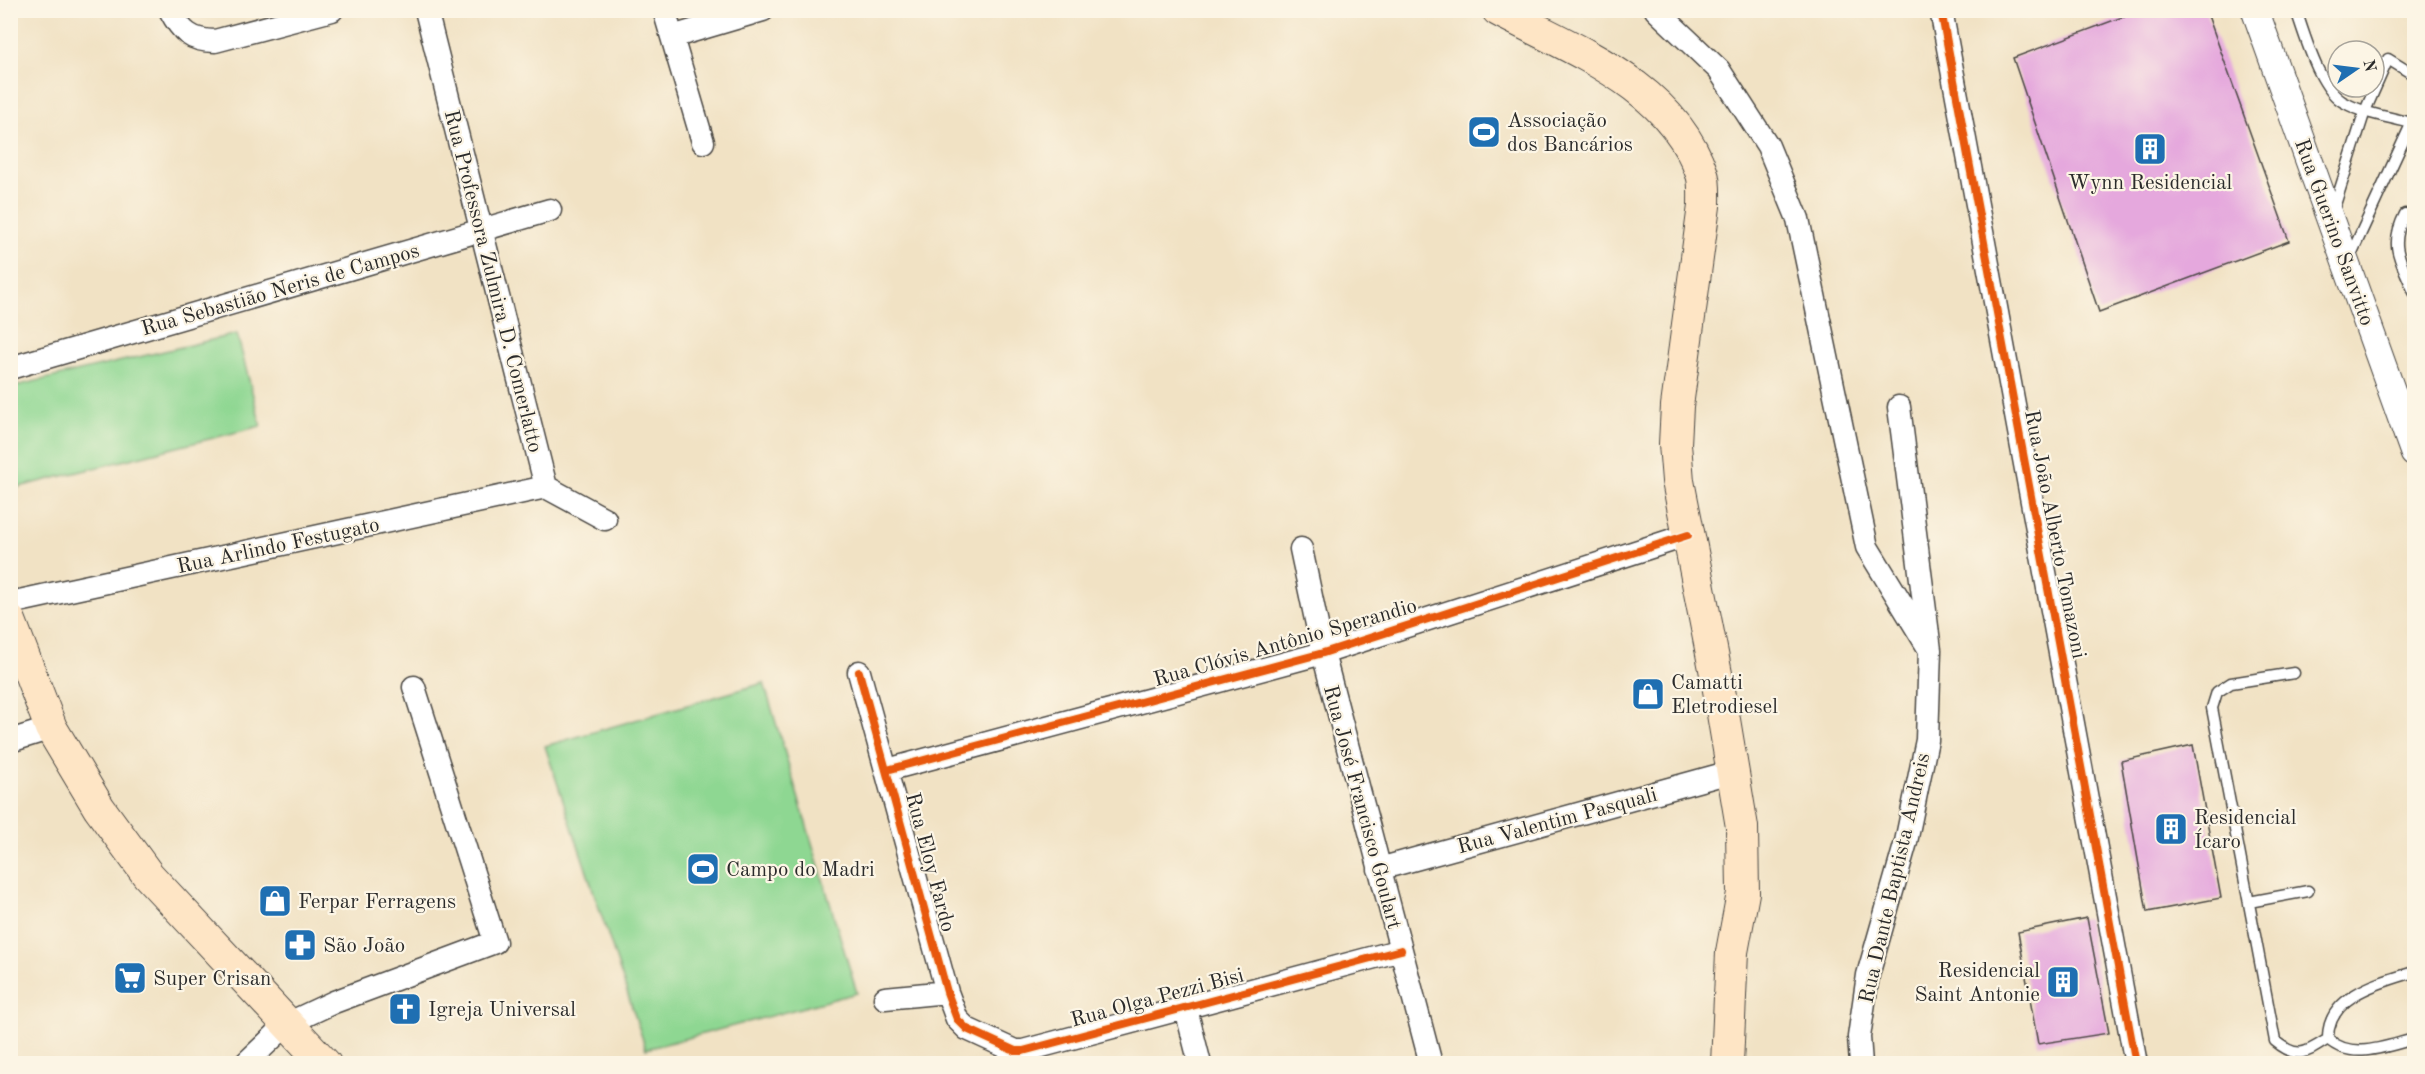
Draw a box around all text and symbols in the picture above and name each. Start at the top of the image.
north arrow [2326,39,2386,99]
text: N [2359,58,2378,74]
street label: Rua Professora Zulmira D. Comerlatto [440,108,545,455]
place label: Associação dos Bancários [1507,111,1633,156]
sports icon: Associação dos Bancários [1466,114,1502,150]
building icon: Wynn Residencial [2132,131,2168,167]
street label: Rua Guerino Sanvitto [2290,136,2377,329]
place label: Wynn Residencial [2068,173,2233,194]
street label: Rua Sebastião Neris de Campos [139,241,422,340]
street label: Rua João Alberto Tomazoni [2020,408,2089,660]
street label: Rua Arlindo Festugato [175,515,382,578]
street label: Rua Clóvis Antônio Sperandio [1151,596,1420,691]
place label: Camatti Eletrodiesel [1671,673,1778,718]
shop icon: Camatti Eletrodiesel [1630,676,1666,712]
street label: Rua José Francisco Goulart [1319,683,1404,932]
street label: Rua Dante Baptista Andreis [1856,751,1935,1006]
street label: Rua Valentim Pasquali [1455,785,1660,858]
street label: Rua Eloy Fardo [901,790,958,934]
place label: Residencial Ícaro [2194,808,2297,853]
building icon: Residencial Ícaro [2153,811,2189,847]
sports icon: Campo do Madri [685,851,721,887]
place label: Campo do Madri [726,860,875,881]
shop icon: Ferpar Ferragens [257,883,293,919]
place label: Ferpar Ferragens [298,892,456,913]
pharmacy icon: São João [282,927,318,963]
place label: São João [323,936,405,957]
supermarket icon: Super Crisan [112,960,148,996]
place label: Residencial Saint Antonie [1915,961,2040,1006]
building icon: Residencial Saint Antonie [2045,964,2081,1000]
street label: Rua Olga Pezzi Bisi [1069,965,1246,1032]
place label: Super Crisan [153,969,271,990]
church icon: Igreja Universal [387,991,423,1027]
place label: Igreja Universal [428,1000,576,1021]

